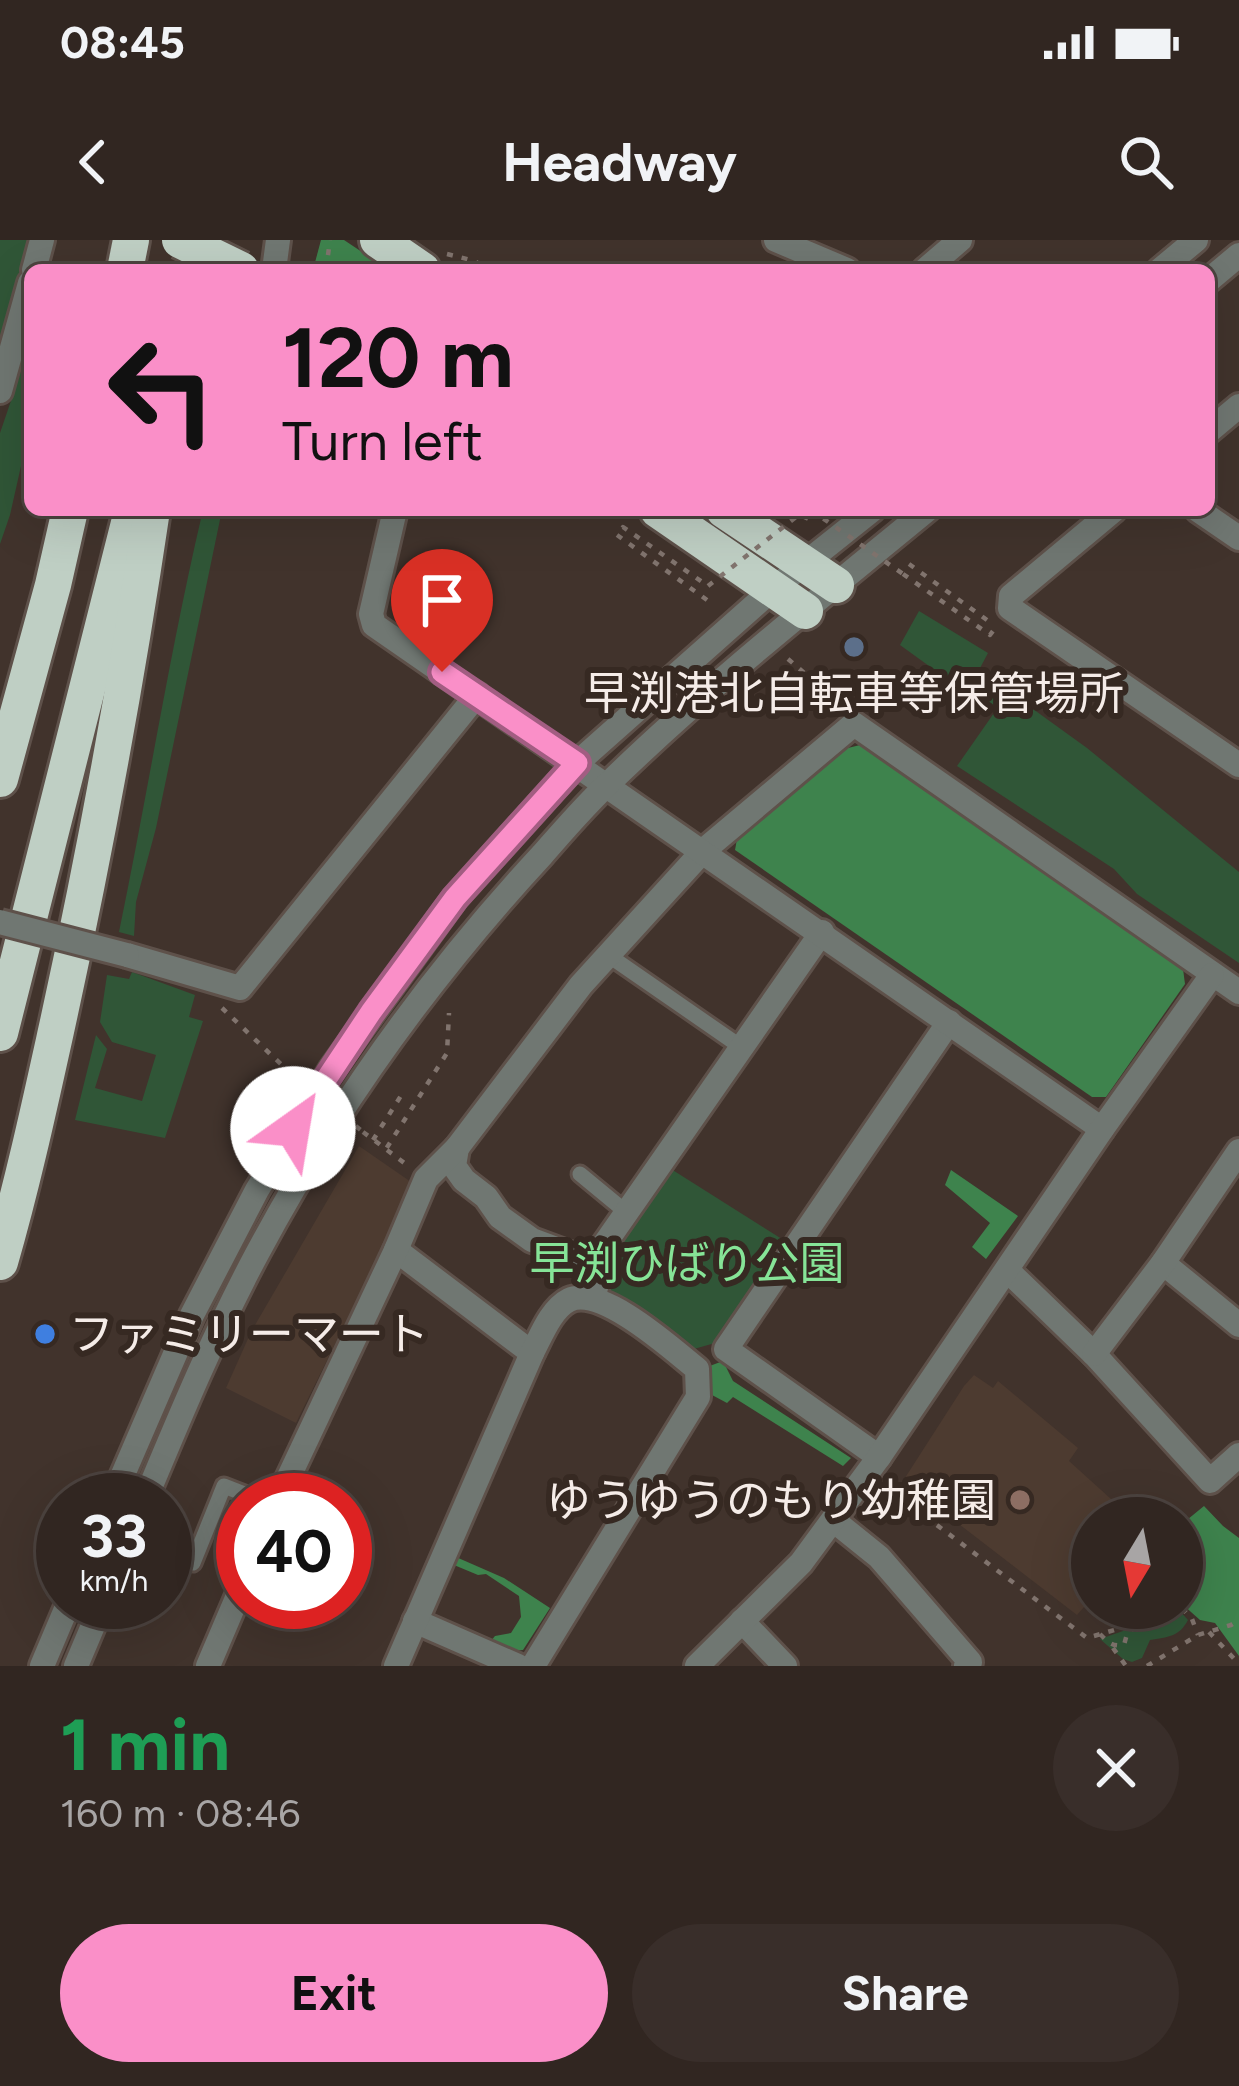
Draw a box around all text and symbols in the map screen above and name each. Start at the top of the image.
text: 08:45 [60,15,185,69]
icon: back [60,129,126,195]
icon: search [1113,129,1179,195]
text: Headway [502,130,737,195]
text: 120 m [282,307,514,408]
icon: left [84,312,240,468]
text: Turn left [282,409,483,474]
pin [391,549,493,672]
icon: arrive [409,567,475,633]
marker: 早渕港北自転車等保管場所 [841,634,867,660]
place label: 早渕港北自転車等保管場所 [584,666,1124,720]
position arrow [230,1066,356,1192]
park label: 早渕ひばり公園 [529,1236,845,1290]
place label: ファミリーマート [69,1307,429,1361]
marker: ファミリーマート [32,1321,58,1347]
speed limit sign: 40 [216,1473,372,1629]
place label: ゆうゆうのもり幼稚園 [546,1473,996,1527]
marker: ゆうゆうのもり幼稚園 [1007,1487,1033,1513]
north arrow [1071,1497,1203,1629]
map controls [1071,1497,1203,1629]
text: 33 [81,1500,147,1572]
text: km/h [80,1562,148,1599]
text: 1 min [60,1702,230,1788]
button: close [1053,1705,1179,1831]
text: 160 m · 08:46 [60,1790,300,1837]
button: Exit [60,1924,608,2062]
button: Share [632,1924,1179,2062]

